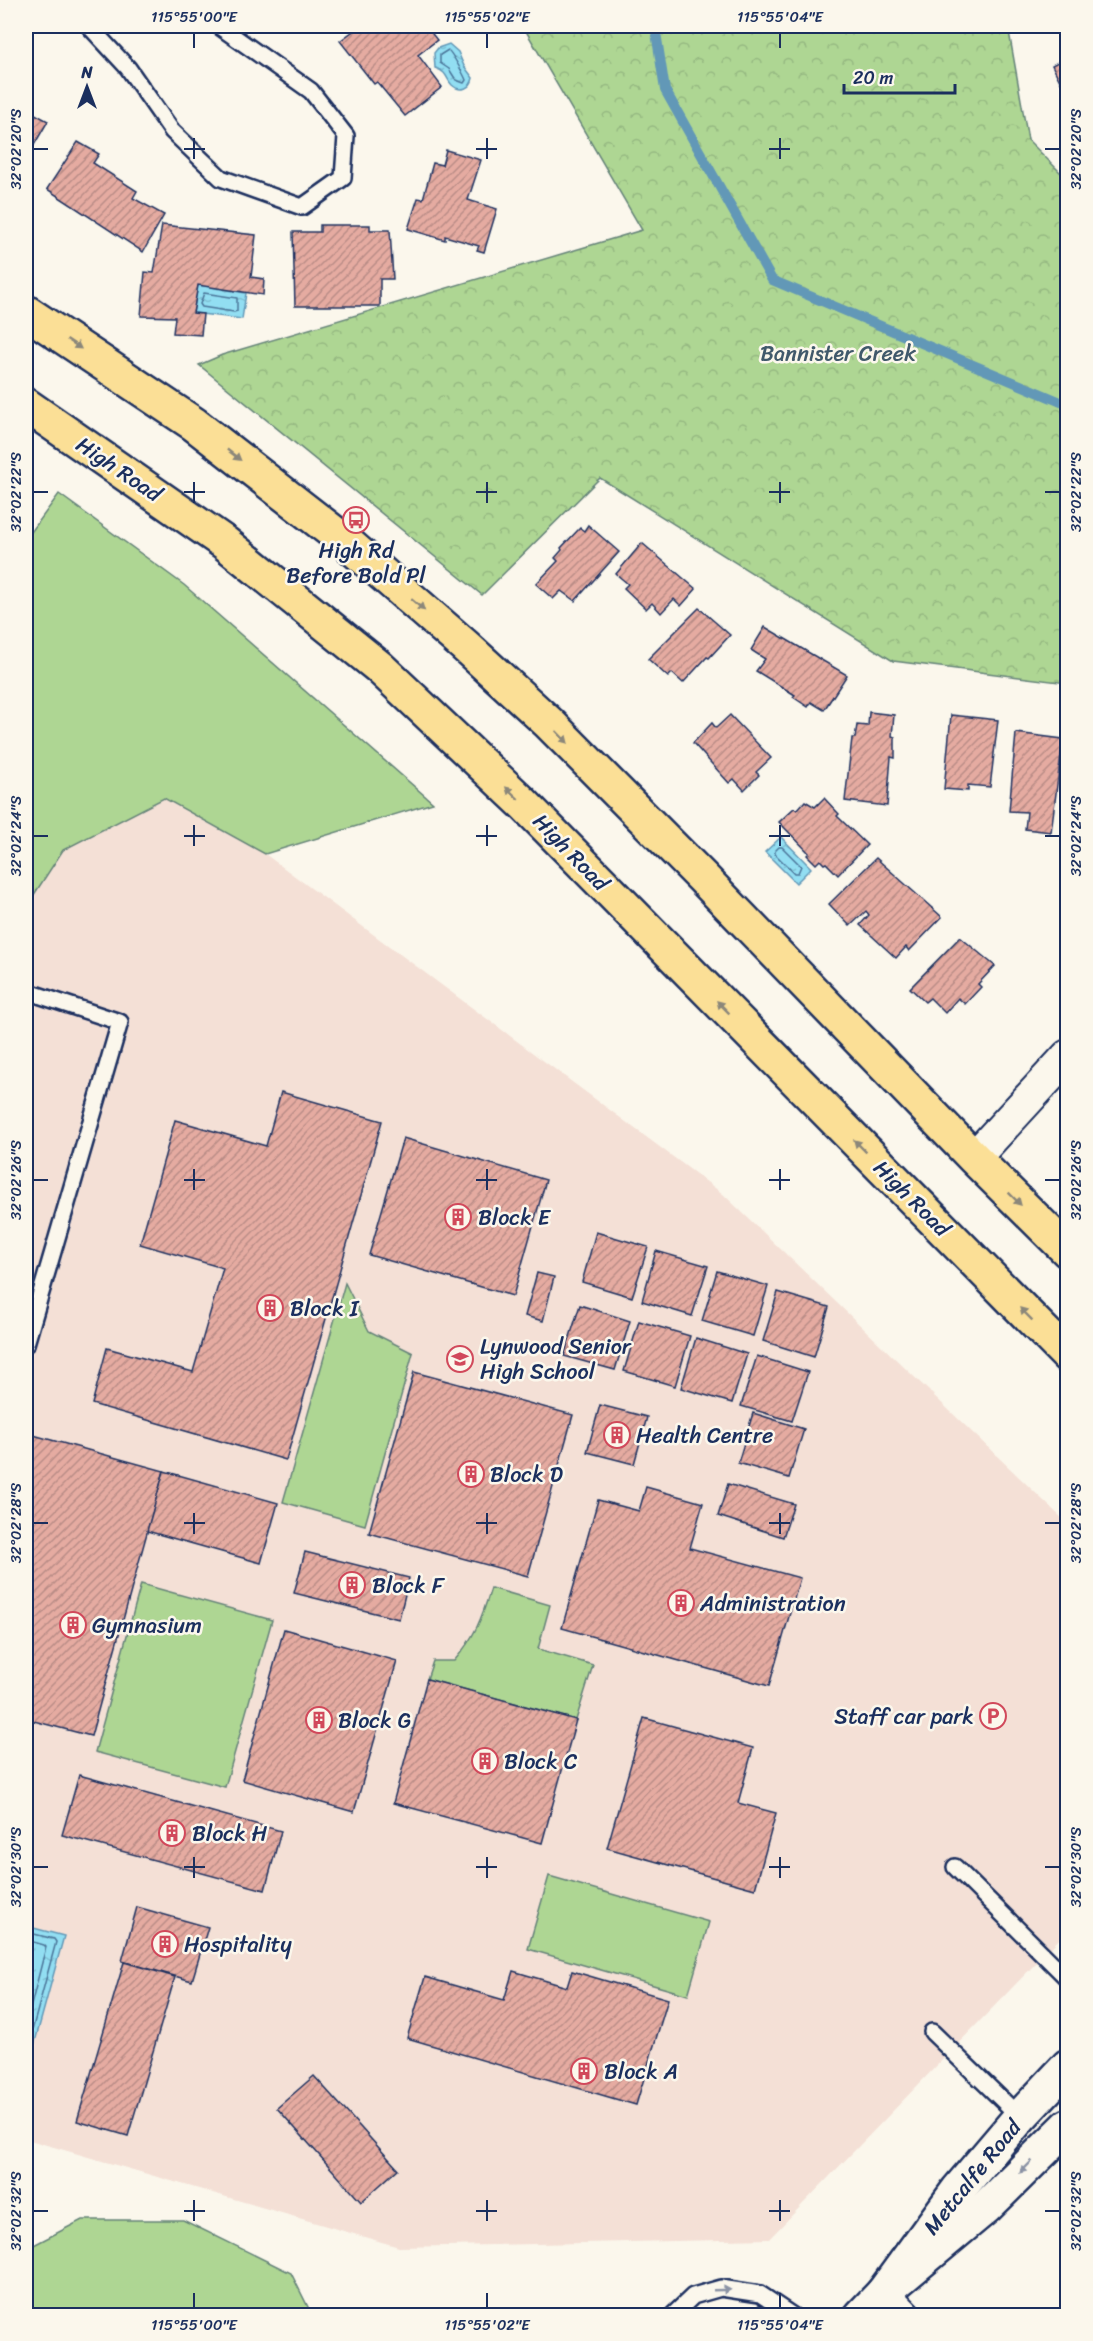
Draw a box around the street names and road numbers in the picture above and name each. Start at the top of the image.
street label: High Road [68,426,171,513]
street label: High Road [523,803,620,902]
street label: High Road [864,1150,961,1247]
street label: Metcalfe Road [913,2109,1032,2244]

